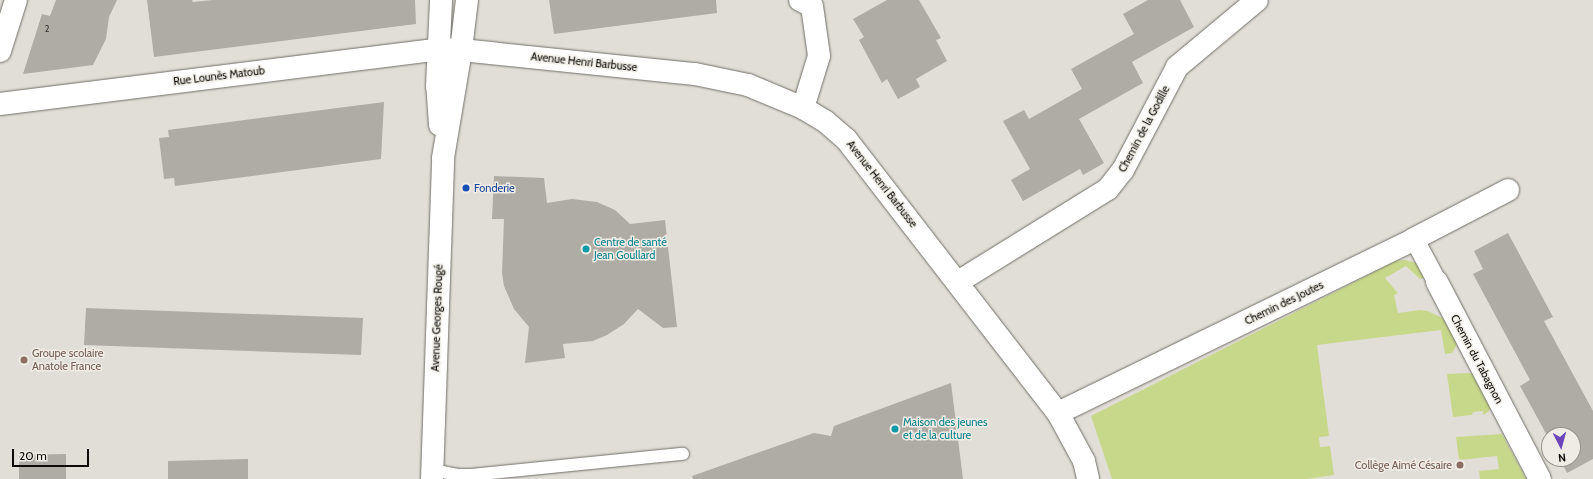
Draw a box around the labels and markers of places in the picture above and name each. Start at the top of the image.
place label: Fonderie [474,181,515,195]
marker: Fonderie [461,183,471,193]
place label: Centre de santé Jean Goullard [594,236,667,262]
marker: Centre de santé Jean Goullard [581,244,591,254]
place label: Groupe scolaire Anatole France [32,347,103,373]
marker: Groupe scolaire Anatole France [19,355,29,365]
place label: Maison des jeunes et de la culture [903,416,988,442]
marker: Maison des jeunes et de la culture [890,424,900,434]
place label: Collège Aimé Césaire [1355,458,1452,472]
marker: Collège Aimé Césaire [1455,460,1465,470]

